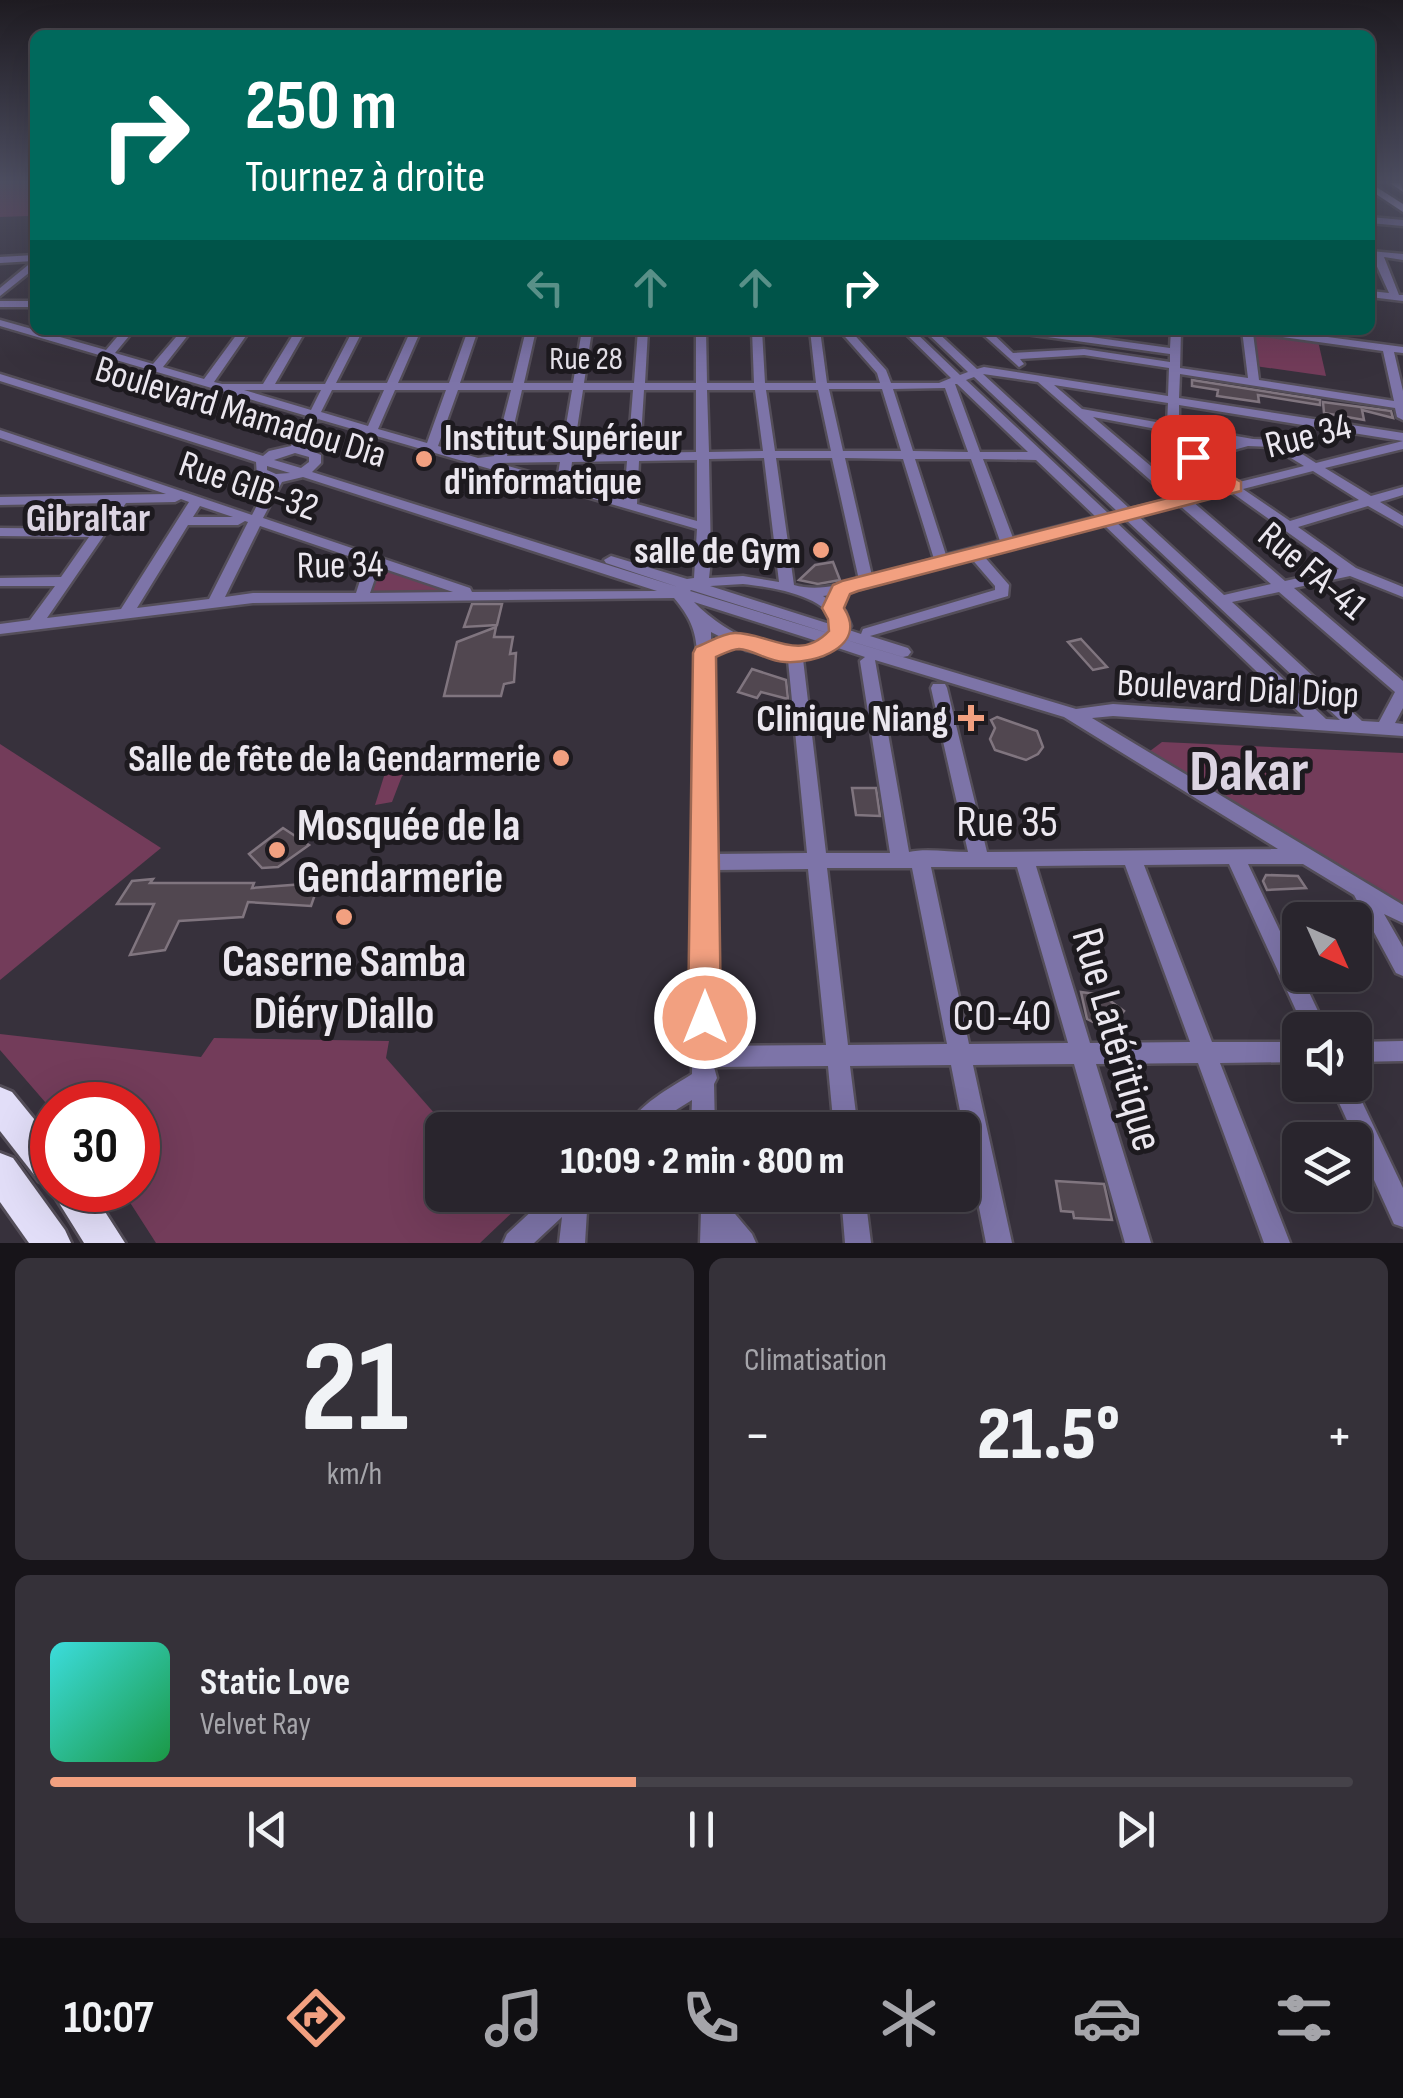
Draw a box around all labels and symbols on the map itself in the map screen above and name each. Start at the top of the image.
street label: Rue 28 [549,340,623,379]
street label: Boulevard Mamadou Dia [90,347,391,478]
street label: Rue 34 [1261,404,1356,469]
pin [1151,415,1236,500]
place label: Institut Supérieur d'informatique [444,416,682,505]
street label: Rue GIB-32 [173,442,324,531]
marker: Institut Supérieur d'informatique [413,448,435,470]
district label: Gibraltar [26,495,150,543]
street label: Rue FA-41 [1249,513,1375,629]
place label: salle de Gym [634,529,801,574]
marker: salle de Gym [810,539,832,561]
street label: Rue 34 [296,542,384,589]
street label: Boulevard Dial Diop [1116,661,1360,718]
place label: Clinique Niang [756,697,948,742]
marker: Clinique Niang [958,705,984,731]
place label: Salle de fête de la Gendarmerie [128,737,541,782]
district label: Dakar [1189,738,1309,807]
marker: Salle de fête de la Gendarmerie [550,747,572,769]
street label: Rue 35 [956,795,1058,850]
place label: Mosquée de la Gendarmerie [297,799,520,906]
marker: Mosquée de la Gendarmerie [266,839,288,861]
north arrow [1282,902,1372,992]
marker: Caserne Samba Diéry Diallo [333,906,355,928]
street label: Rue Latéritique [1059,922,1175,1157]
place label: Caserne Samba Diéry Diallo [222,935,466,1042]
position arrow [653,966,757,1070]
street label: CO-40 [952,989,1052,1044]
speed limit sign: 30 [30,1082,160,1212]

